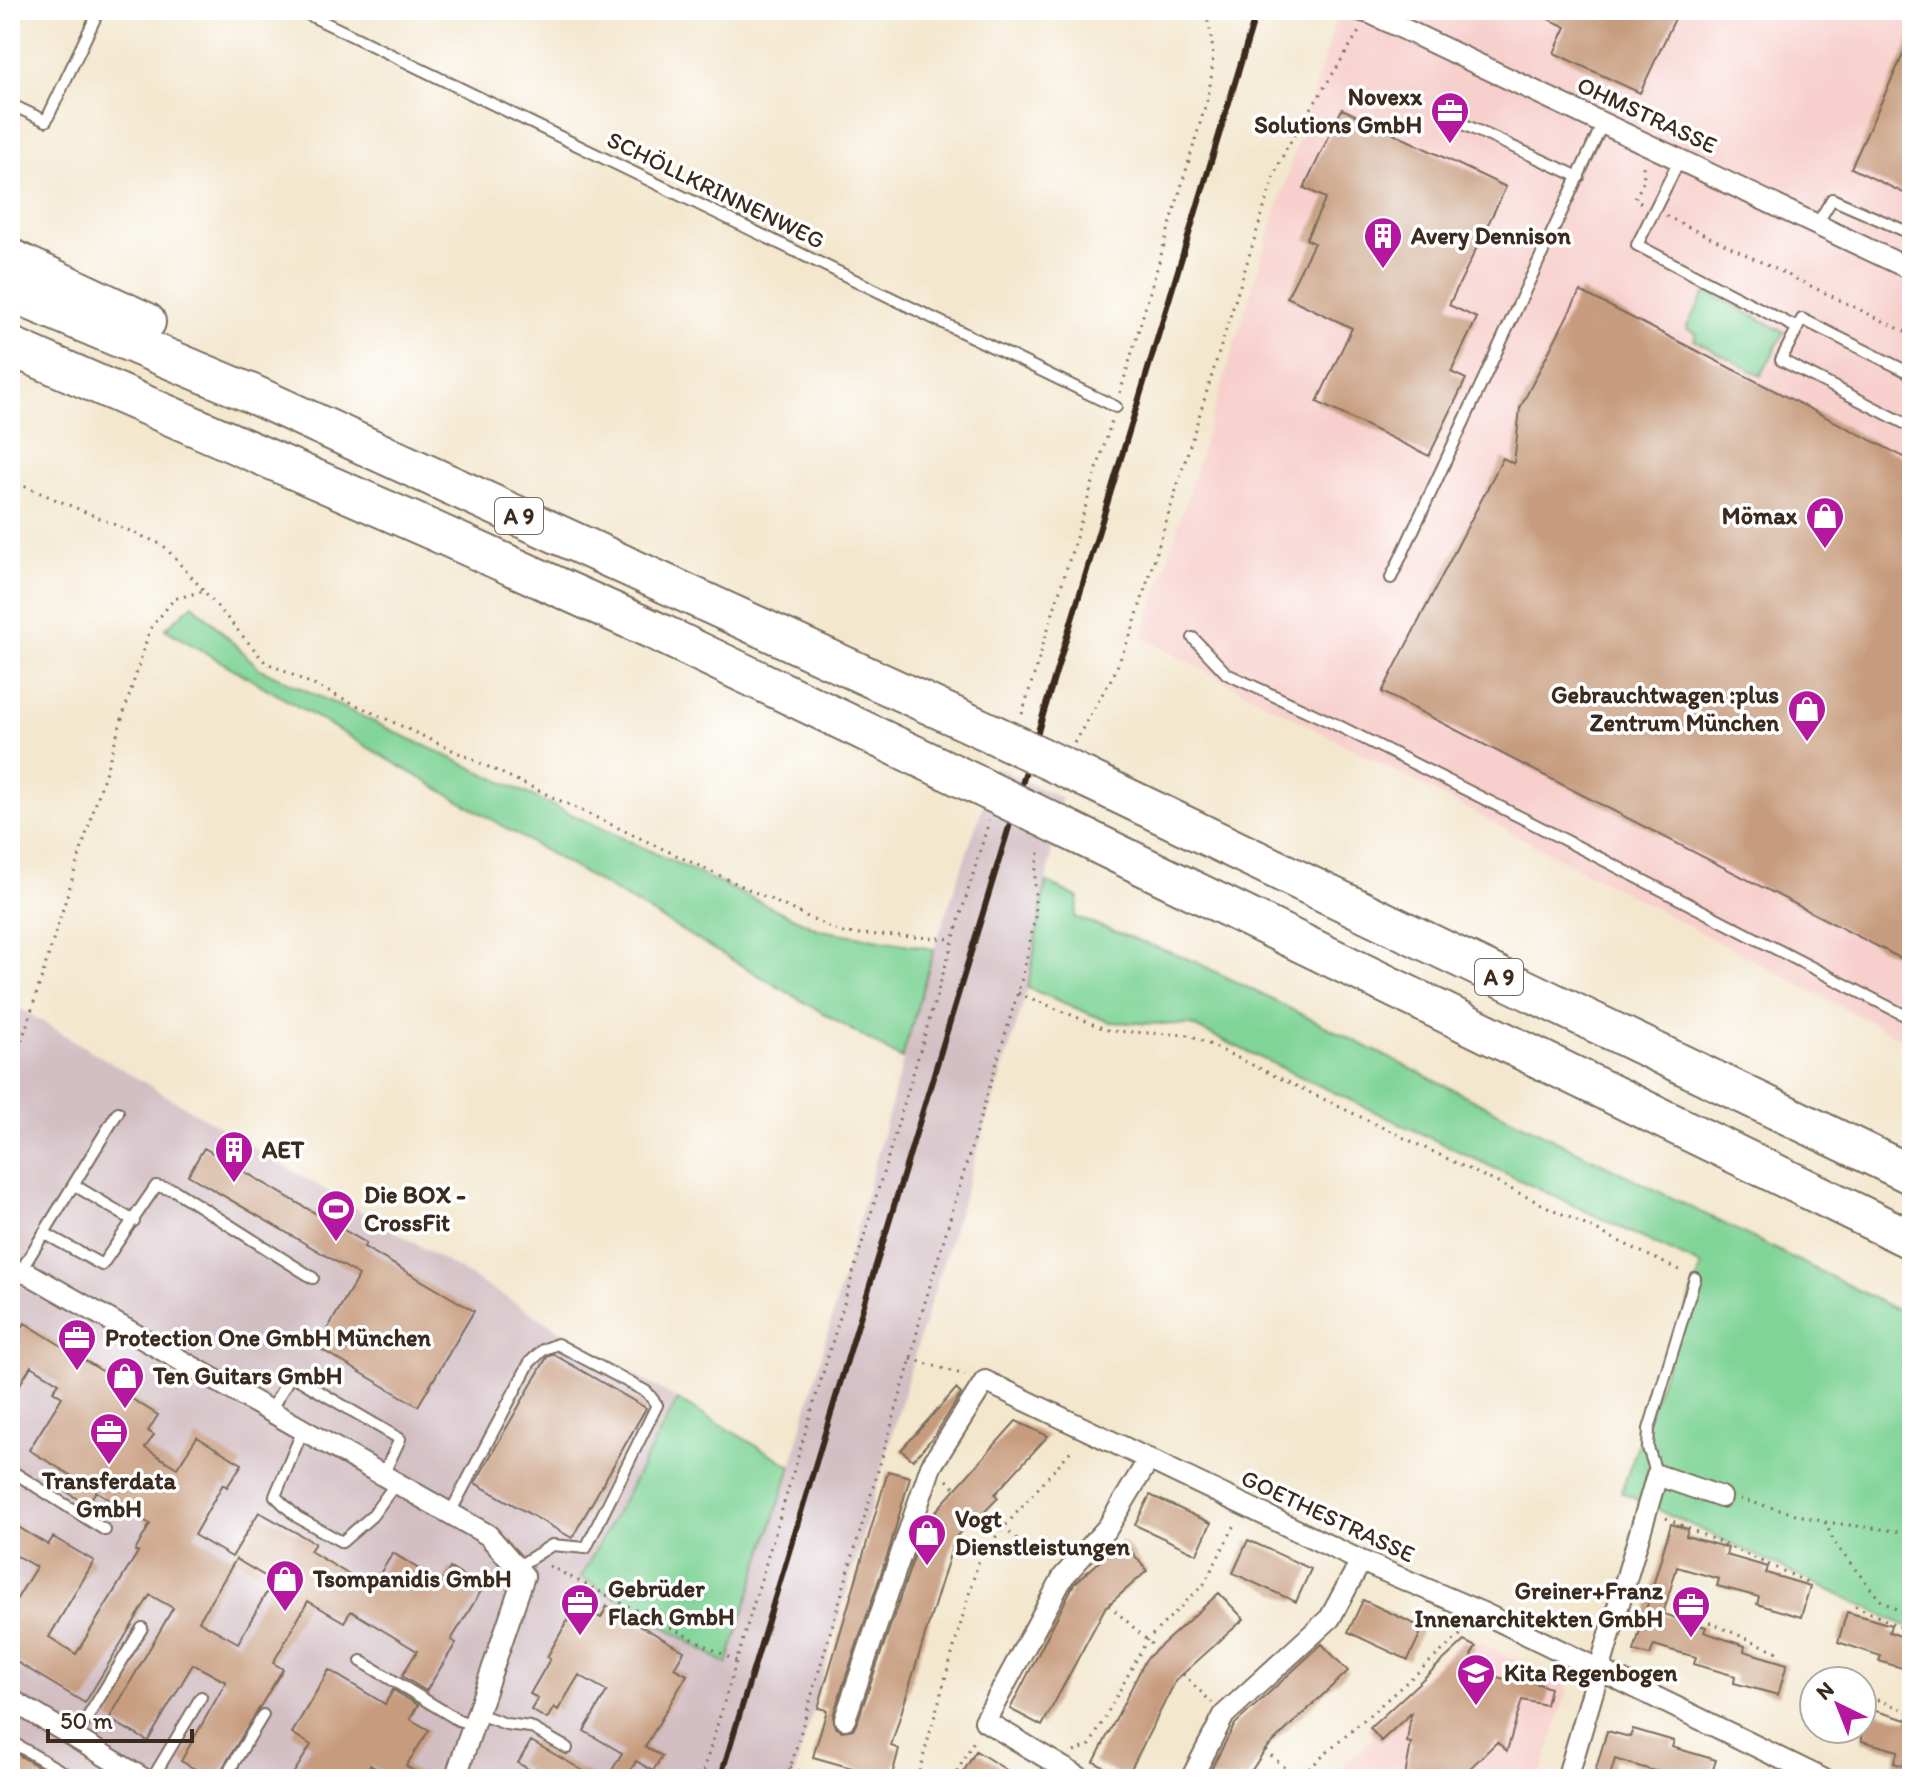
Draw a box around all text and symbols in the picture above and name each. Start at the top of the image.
street label: OHMSTRASSE [1573,70,1722,160]
place label: Novexx Solutions GmbH [1254,82,1423,139]
office icon: Novexx Solutions GmbH [1429,90,1471,145]
street label: SCHÖLLKRINNENWEG [603,124,830,255]
building icon: Avery Dennison [1362,215,1404,270]
place label: Avery Dennison [1410,221,1571,251]
shop icon: Mömax [1804,495,1846,550]
road number: A 9 [495,498,543,534]
place label: Mömax [1722,501,1798,530]
place label: Gebrauchtwagen :plus Zentrum München [1551,680,1779,737]
shop icon: Gebrauchtwagen :plus Zentrum München [1786,688,1828,743]
road number: A 9 [1475,959,1523,995]
building icon: AET [213,1129,255,1184]
place label: AET [261,1135,305,1164]
place label: Die BOX - CrossFit [364,1180,466,1237]
sports icon: Die BOX - CrossFit [315,1188,357,1243]
office icon: Protection One GmbH München [56,1317,98,1372]
place label: Protection One GmbH München [105,1323,431,1352]
shop icon: Ten Guitars GmbH [104,1355,146,1410]
place label: Ten Guitars GmbH [152,1361,342,1390]
office icon: Transferdata GmbH [88,1411,130,1466]
street label: GOETHESTRASSE [1237,1463,1420,1568]
place label: Transferdata GmbH [41,1466,176,1523]
place label: Vogt Dienstleistungen [955,1504,1130,1562]
shop icon: Vogt Dienstleistungen [906,1512,948,1567]
shop icon: Tsompanidis GmbH [264,1558,306,1613]
place label: Tsompanidis GmbH [312,1564,512,1594]
place label: Gebrüder Flach GmbH [608,1574,735,1631]
place label: Greiner+Franz Innenarchitekten GmbH [1414,1576,1664,1633]
office icon: Gebrüder Flach GmbH [559,1582,601,1637]
office icon: Greiner+Franz Innenarchitekten GmbH [1670,1584,1712,1639]
school or university icon: Kita Regenbogen [1455,1652,1497,1707]
place label: Kita Regenbogen [1504,1658,1678,1688]
north arrow [1798,1665,1878,1745]
text: N [1810,1676,1839,1706]
scale bar [48,1693,192,1743]
text: 50 m [60,1706,113,1735]

